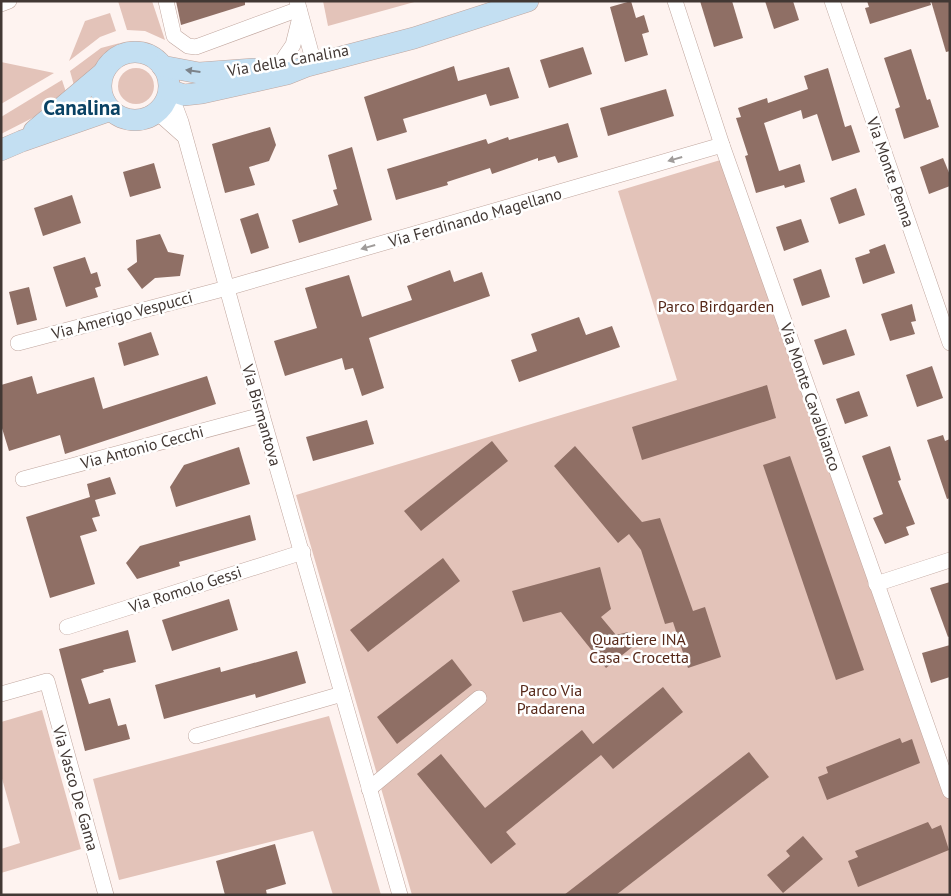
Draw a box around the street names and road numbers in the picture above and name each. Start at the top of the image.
street label: Via della Canalina [225,39,350,81]
street label: Via Monte Penna [862,113,919,230]
street label: Via Ferdinando Magellano [385,183,564,252]
street label: Via Amerigo Vespucci [48,287,195,344]
street label: Via Monte Cavalbianco [776,319,846,474]
street label: Via Bismantova [238,361,286,468]
street label: Via Antonio Cecchi [77,421,206,473]
street label: Via Romolo Gessi [125,561,244,617]
street label: Via Vasco De Gama [48,722,103,853]

